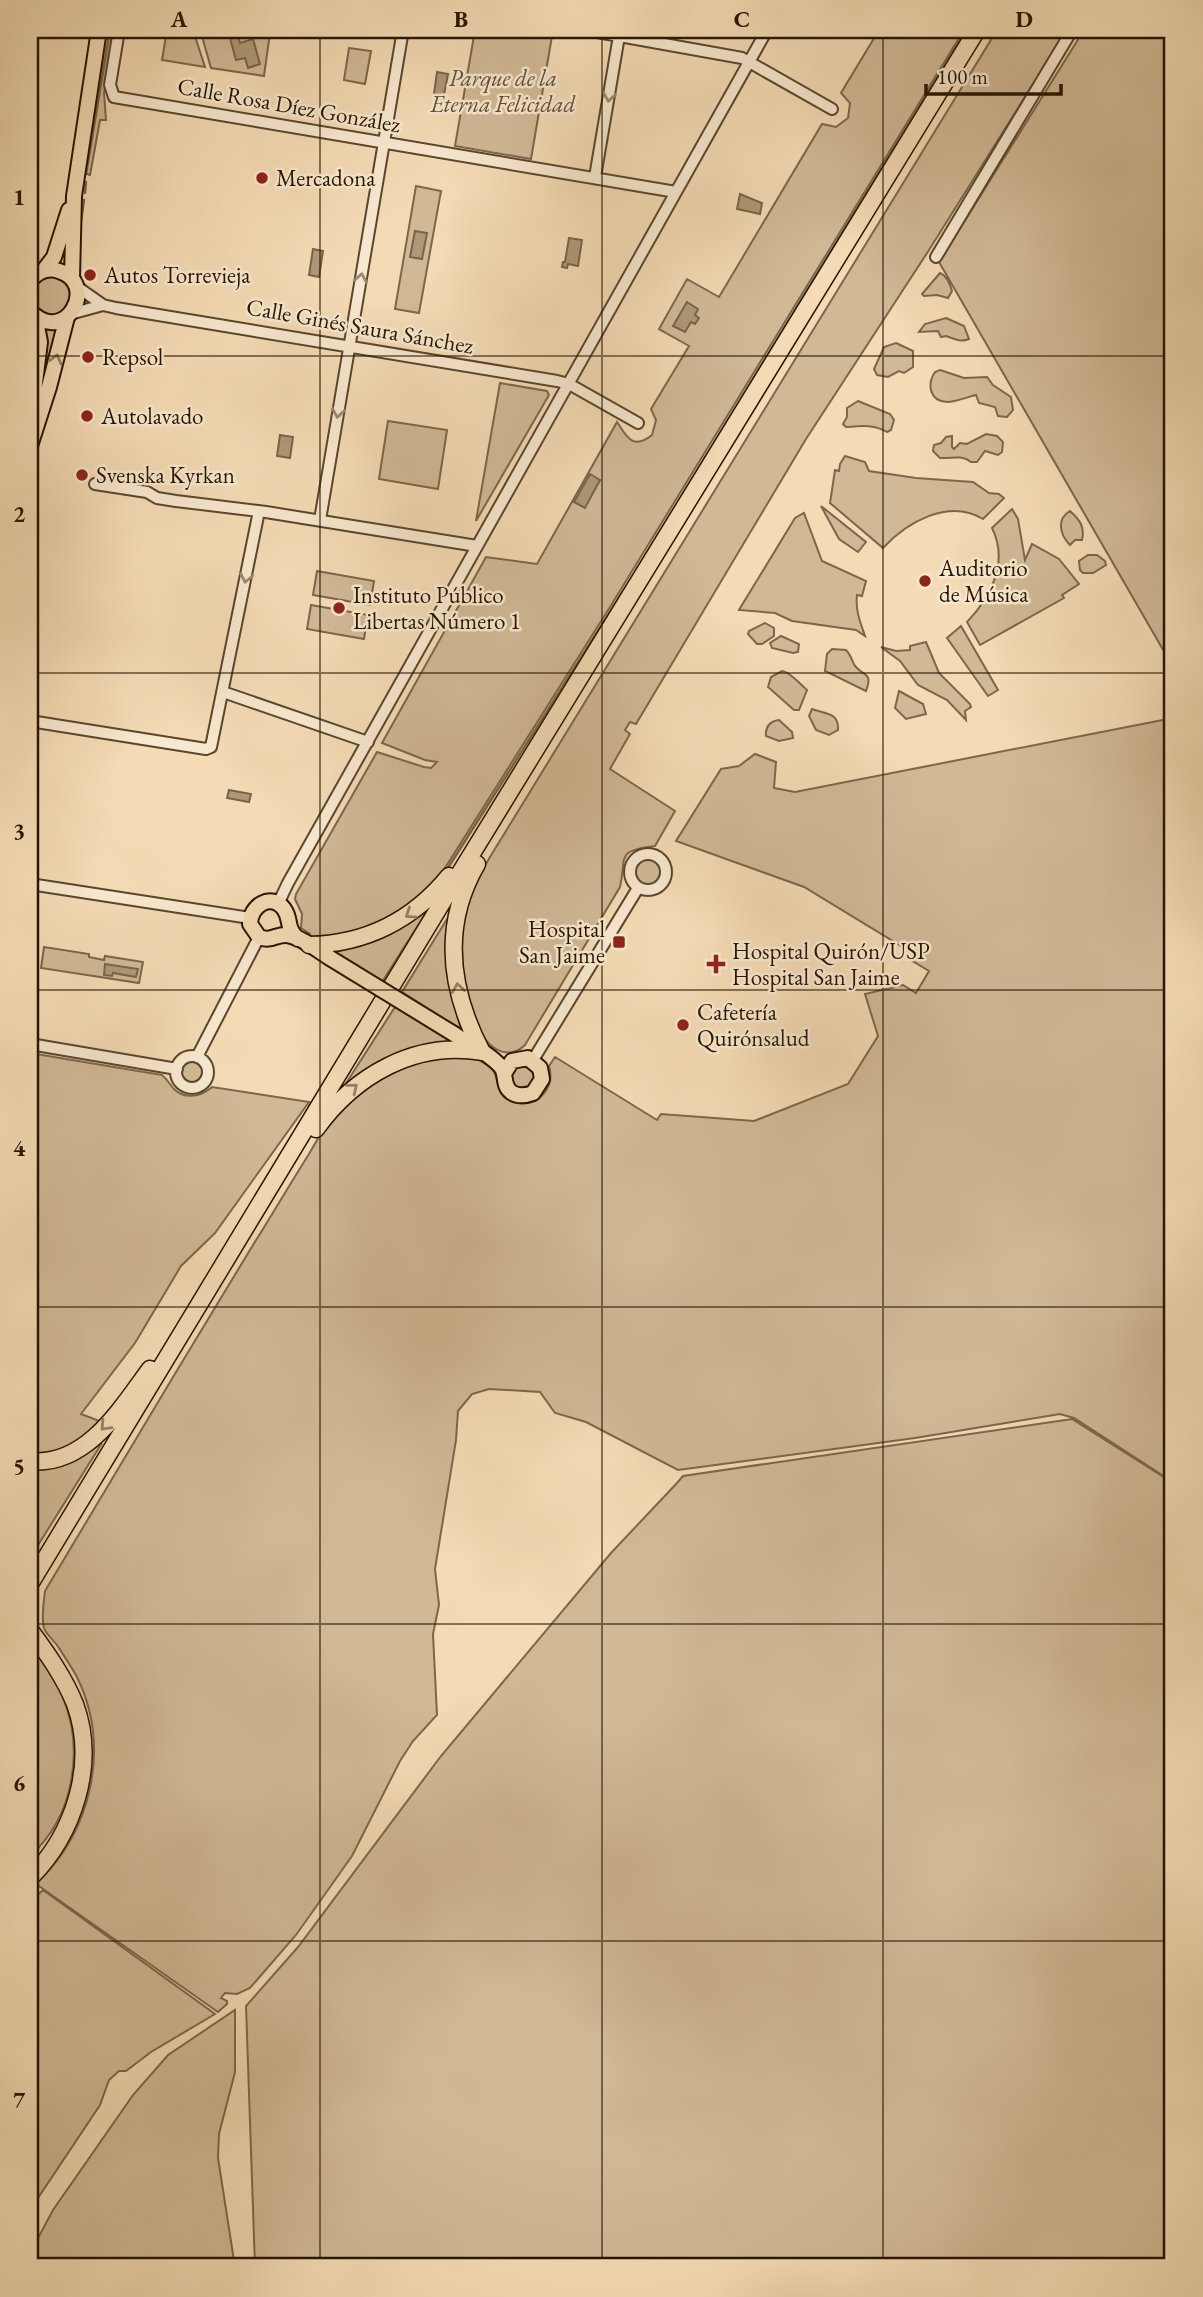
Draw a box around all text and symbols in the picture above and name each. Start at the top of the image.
text: A [170,4,188,34]
text: B [454,4,468,34]
text: C [734,4,750,34]
text: D [1015,4,1033,34]
scale bar [926,52,1061,96]
park label: Parque de la Eterna Felicidad [430,63,576,119]
text: 100 m [937,63,988,90]
street label: Calle Rosa Díez González [175,71,403,139]
one-way arrow [602,91,617,103]
place label: Mercadona [276,163,376,193]
marker: Mercadona [254,170,270,186]
text: 1 [13,182,25,212]
place label: Autos Torrevieja [103,260,251,290]
marker: Autos Torrevieja [82,267,98,283]
one-way arrow [353,272,368,284]
street label: Calle Ginés Saura Sánchez [244,291,476,361]
place label: Repsol [102,342,164,372]
marker: Repsol [80,349,96,365]
one-way arrow [48,353,62,365]
place label: Autolavado [100,401,203,431]
one-way arrow [331,407,346,419]
marker: Autolavado [79,408,95,424]
place label: Svenska Kyrkan [96,460,235,490]
marker: Svenska Kyrkan [74,467,90,483]
text: 2 [13,499,25,529]
place label: Auditorio de Música [938,553,1029,609]
one-way arrow [239,572,254,584]
marker: Auditorio de Música [917,573,933,589]
place label: Instituto Público Libertas Número 1 [353,580,521,636]
marker: Instituto Público Libertas Número 1 [331,600,347,616]
text: 3 [13,816,25,846]
one-way arrow [404,906,417,919]
place label: Hospital San Jaime [519,914,605,970]
marker: Hospital San Jaime [611,934,627,950]
place label: Hospital Quirón/USP Hospital San Jaime [732,936,930,992]
marker: Hospital Quirón/USP Hospital San Jaime [706,954,726,974]
one-way arrow [451,983,466,994]
place label: Cafetería Quirónsalud [697,997,810,1053]
marker: Cafetería Quirónsalud [675,1017,691,1033]
one-way arrow [346,1083,358,1096]
text: 4 [13,1133,26,1163]
one-way arrow [100,1418,113,1431]
text: 5 [13,1451,25,1481]
text: 6 [13,1768,25,1798]
text: 7 [13,2085,26,2115]

